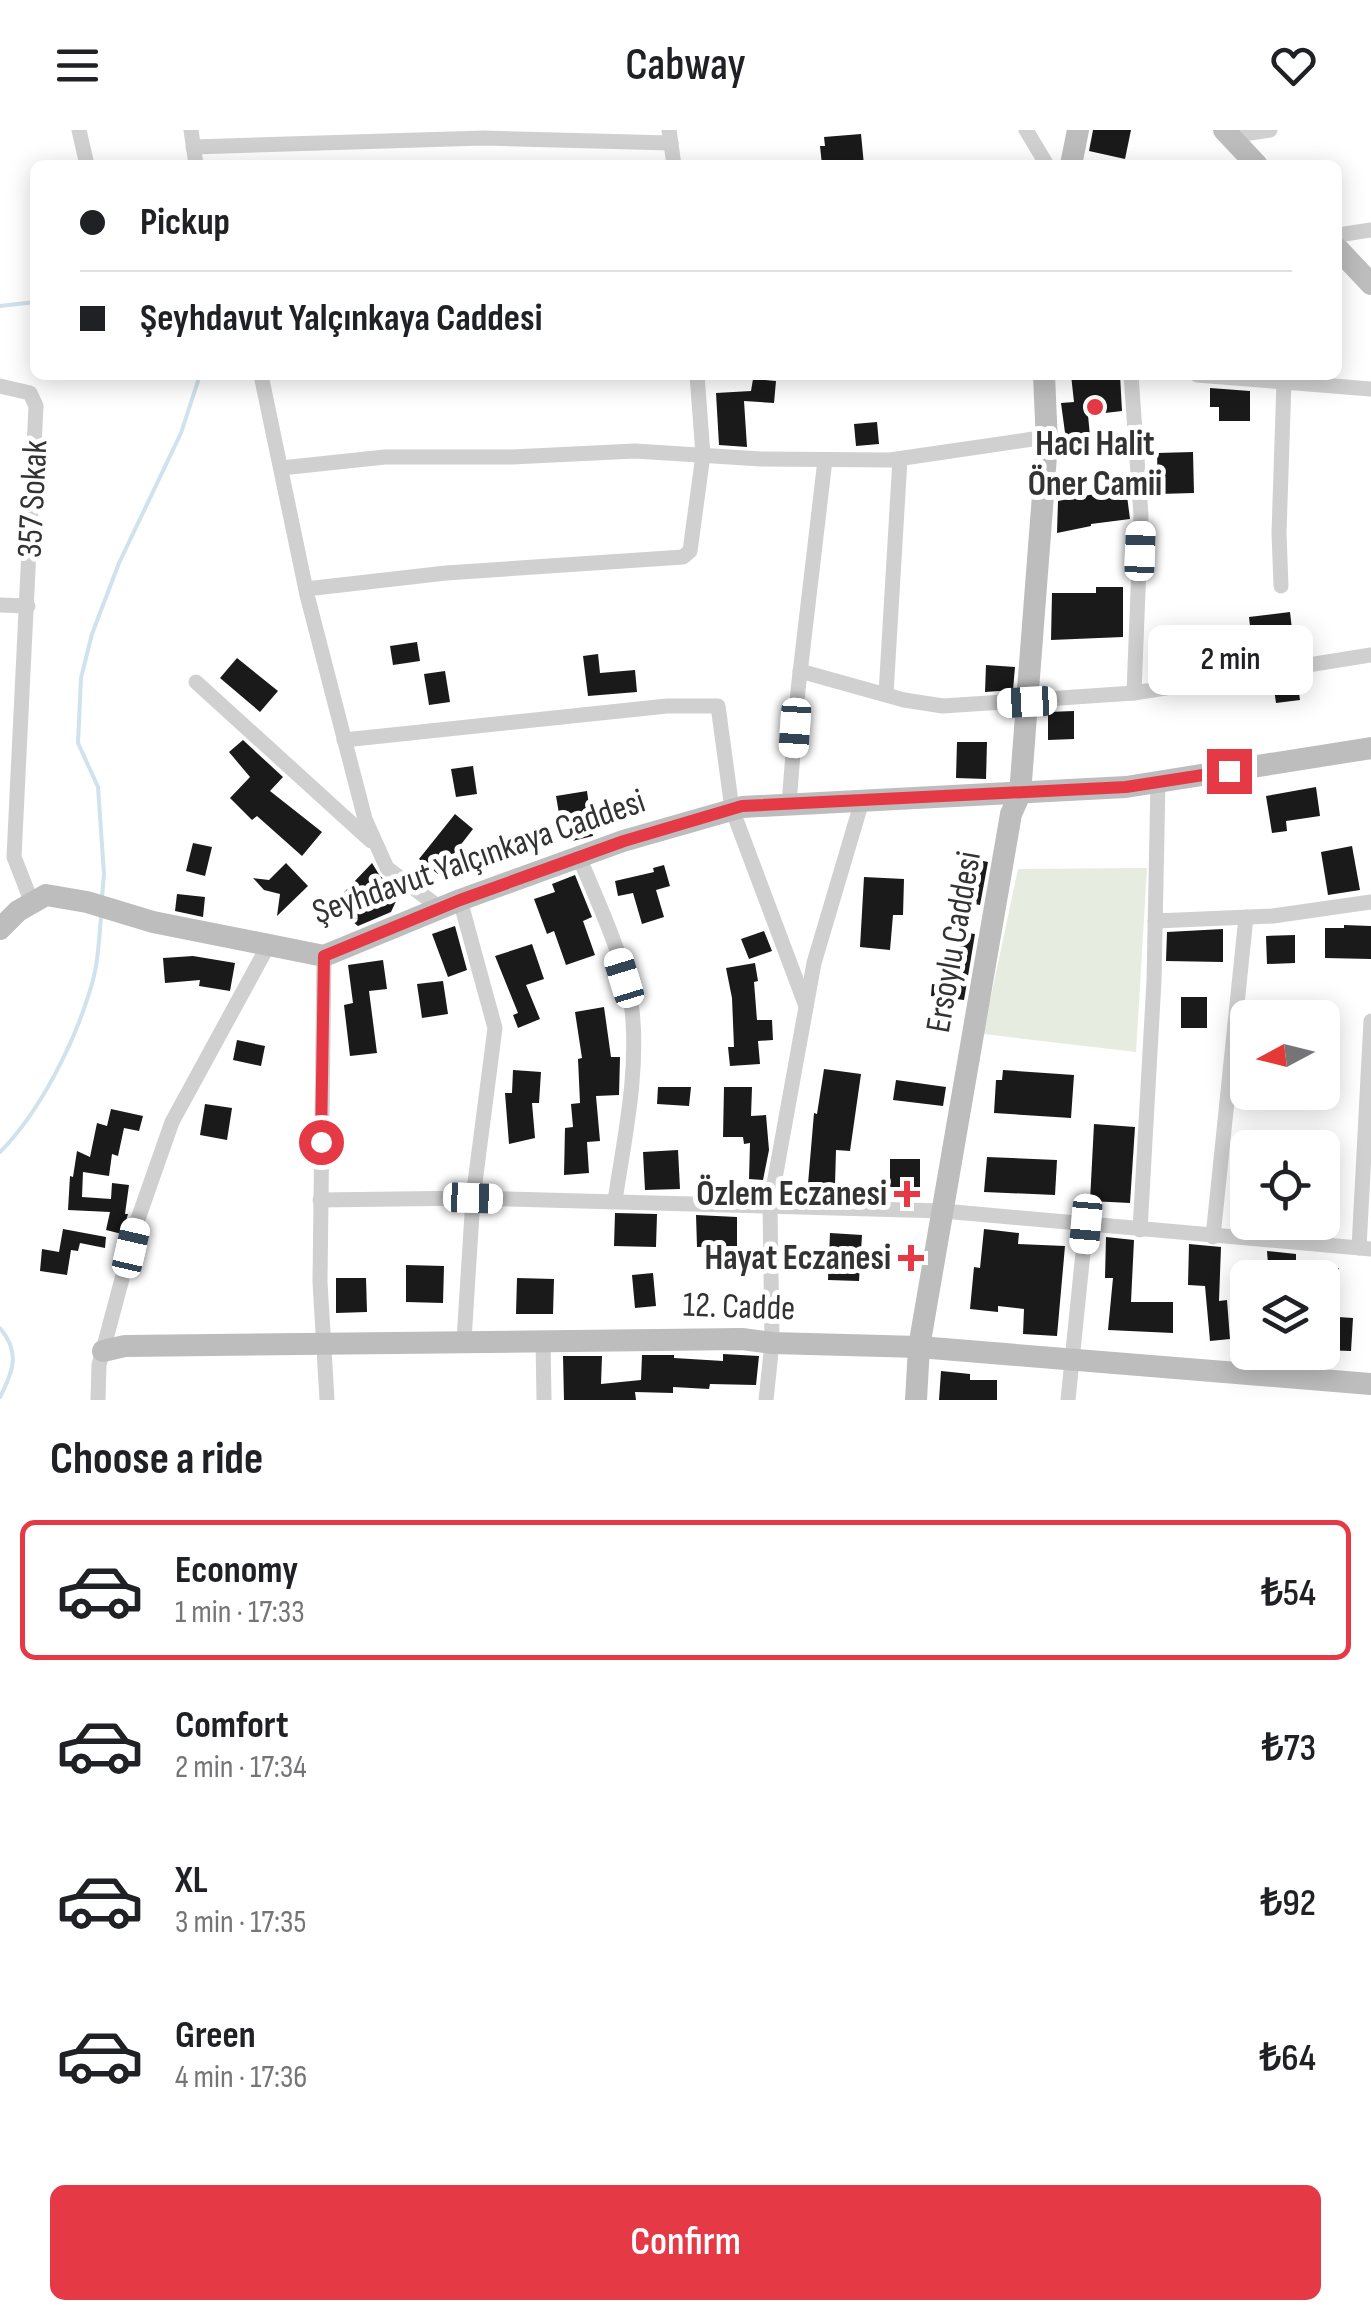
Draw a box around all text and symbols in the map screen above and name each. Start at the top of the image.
icon: menu [50,38,105,93]
text: Cabway [625,38,746,93]
icon: heart [1266,38,1321,93]
text: Pickup [140,200,230,245]
text: Şeyhdavut Yalçınkaya Caddesi [140,296,542,341]
marker: Hacı Halit Öner Camii [1084,396,1106,418]
place label: Hacı Halit Öner Camii [1028,423,1162,506]
street label: 357 Sokak [8,438,58,559]
car [1124,520,1156,582]
callout: 2 min [1146,626,1312,696]
text: 2 min [1201,640,1260,679]
car [996,685,1058,719]
car [778,697,812,759]
route end [1207,749,1252,794]
street label: Şeyhdavut Yalçınkaya Caddesi [307,780,651,934]
street label: Ersoylu Caddesi [917,848,991,1036]
car [601,945,647,1011]
north arrow [1230,1000,1340,1110]
map controls [1230,1000,1340,1370]
route start [299,1120,344,1165]
button: locate [1230,1130,1340,1240]
place label: Özlem Eczanesi [696,1173,887,1216]
car [442,1182,504,1214]
marker: Özlem Eczanesi [896,1183,918,1205]
car [1068,1193,1104,1255]
car [110,1215,152,1281]
place label: Hayat Eczanesi [704,1237,891,1280]
marker: Hayat Eczanesi [900,1247,922,1269]
button: layers [1230,1260,1340,1370]
street label: 12. Cadde [682,1284,796,1330]
text: Choose a ride [50,1432,263,1487]
icon: car [55,1545,145,1635]
text: Economy [175,1548,298,1593]
text: ₺54 [1261,1571,1316,1616]
text: 1 min · 17:33 [175,1593,305,1632]
icon: car [55,1700,145,1790]
text: Comfort [175,1703,289,1748]
text: ₺73 [1262,1726,1316,1771]
text: 2 min · 17:34 [175,1748,307,1787]
icon: car [55,1855,145,1945]
text: XL [175,1858,208,1903]
text: ₺92 [1260,1881,1316,1926]
text: 3 min · 17:35 [175,1903,306,1942]
icon: car [55,2010,145,2100]
text: Green [175,2013,256,2058]
text: ₺64 [1259,2036,1316,2081]
text: 4 min · 17:36 [175,2058,307,2097]
button: Confirm [50,2185,1321,2300]

